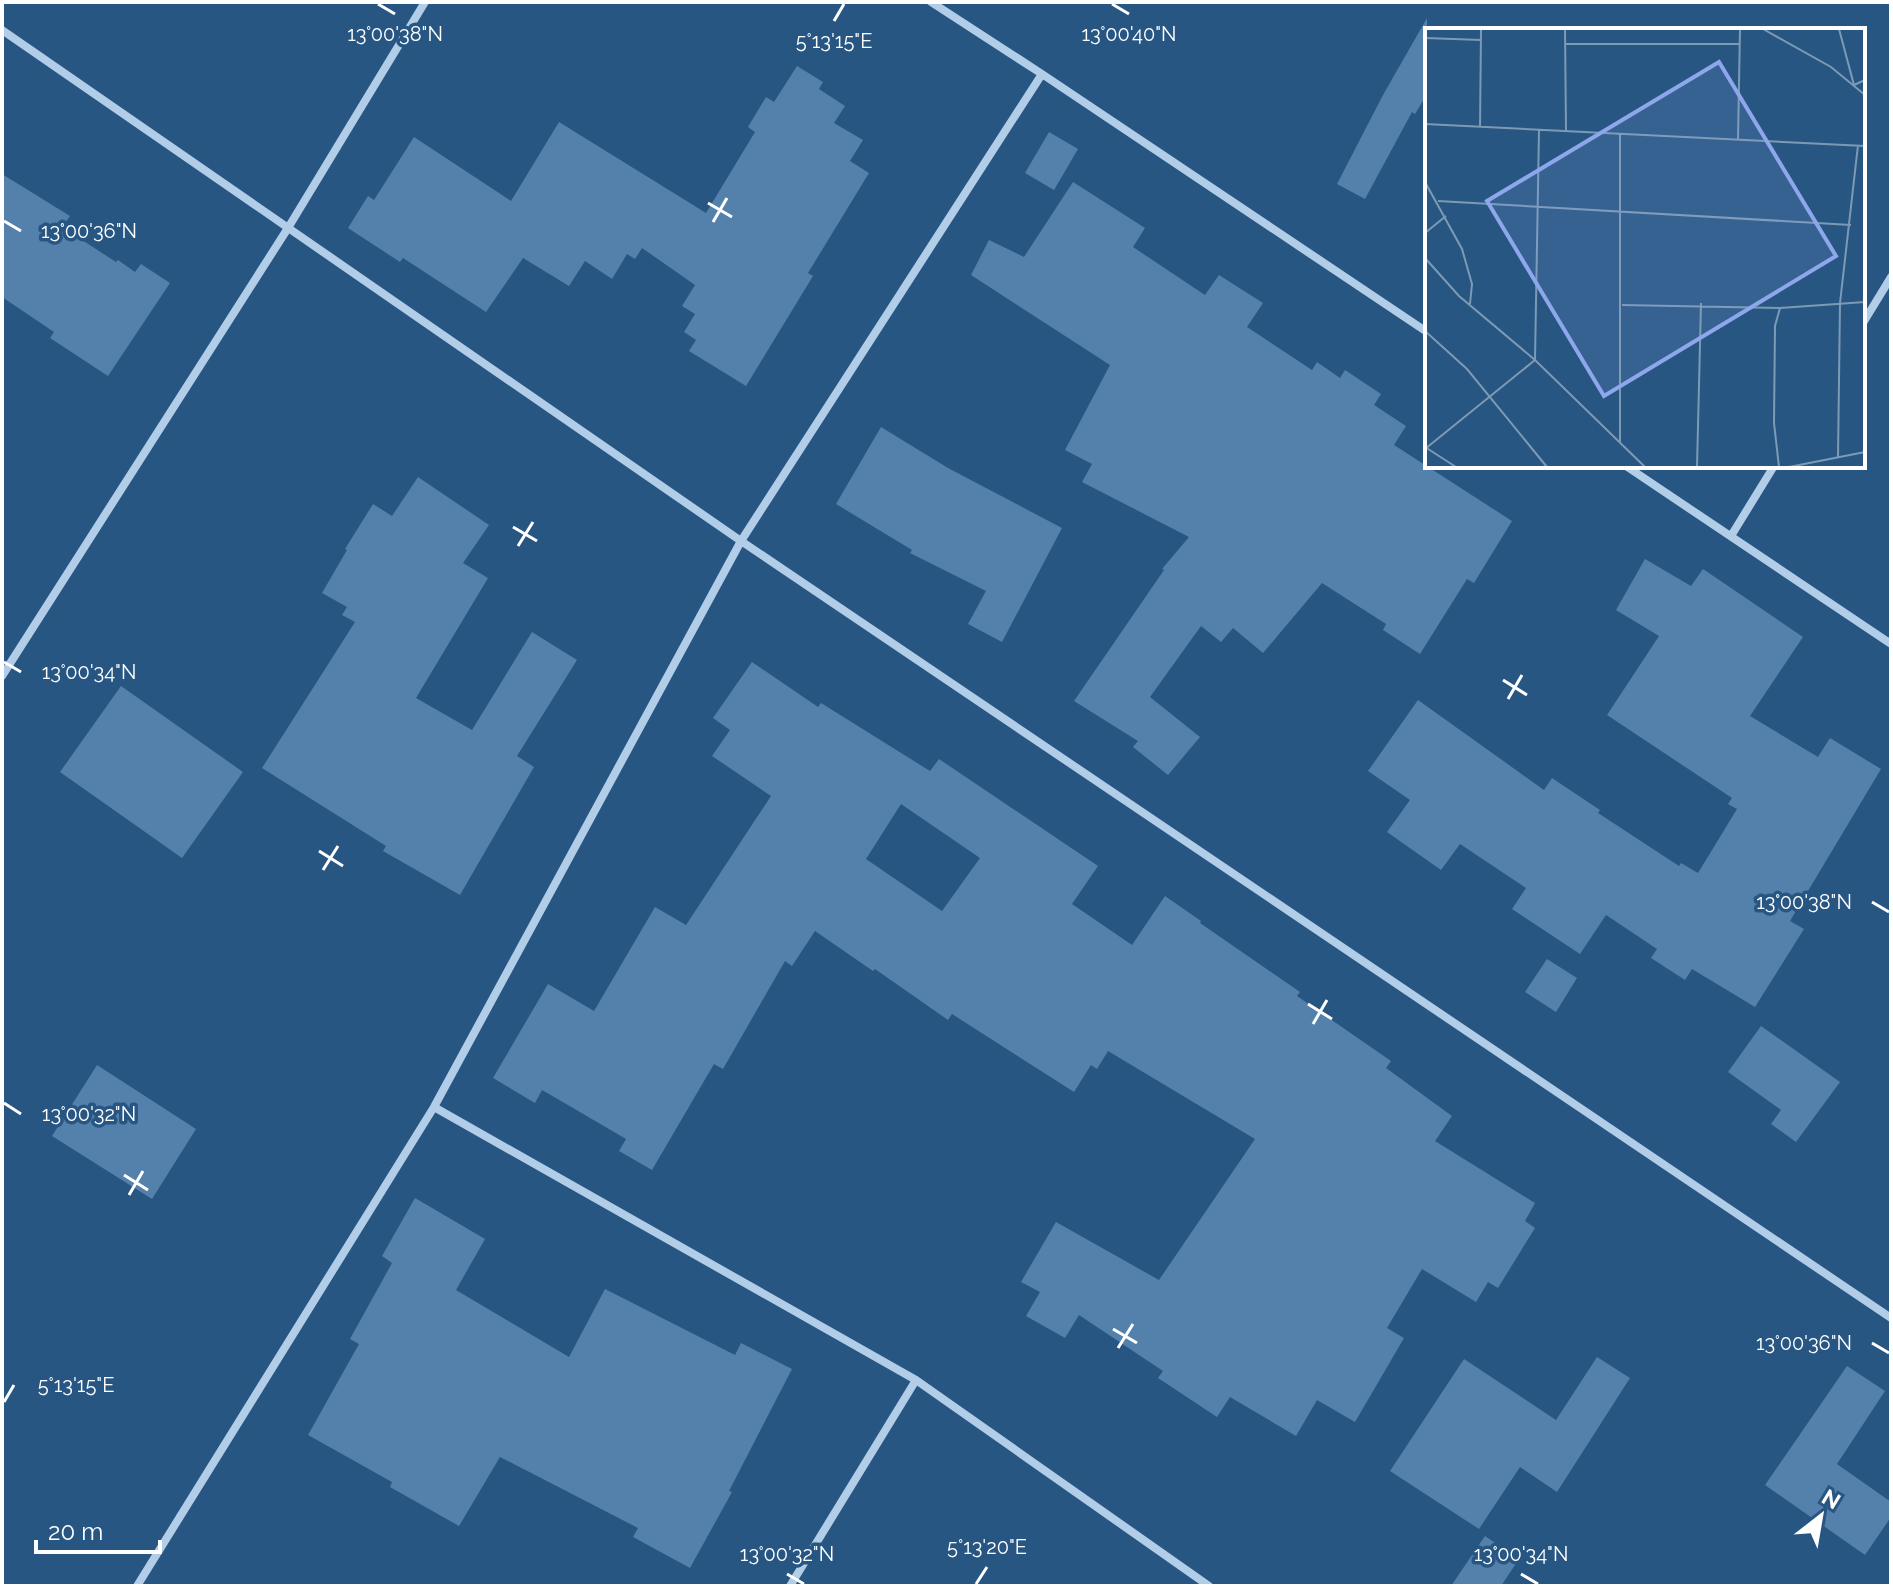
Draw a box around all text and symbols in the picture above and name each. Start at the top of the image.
text: 13°00'38"N [347,22,443,46]
text: 13°00'40"N [1082,22,1176,46]
inset map [1425,28,1865,468]
text: 5°13'15"E [796,29,872,53]
text: 13°00'36"N [41,219,137,243]
text: 13°00'34"N [42,660,136,684]
text: 13°00'38"N [1756,890,1852,914]
text: 13°00'32"N [42,1102,136,1126]
text: 13°00'36"N [1756,1331,1852,1355]
text: 5°13'15"E [38,1373,114,1397]
north arrow [1781,1476,1861,1556]
text: N [1817,1483,1845,1514]
scale bar [36,1504,160,1554]
text: 20 m [48,1517,103,1546]
text: 5°13'20"E [947,1535,1027,1559]
text: 13°00'32"N [740,1542,834,1566]
text: 13°00'34"N [1474,1542,1568,1566]

